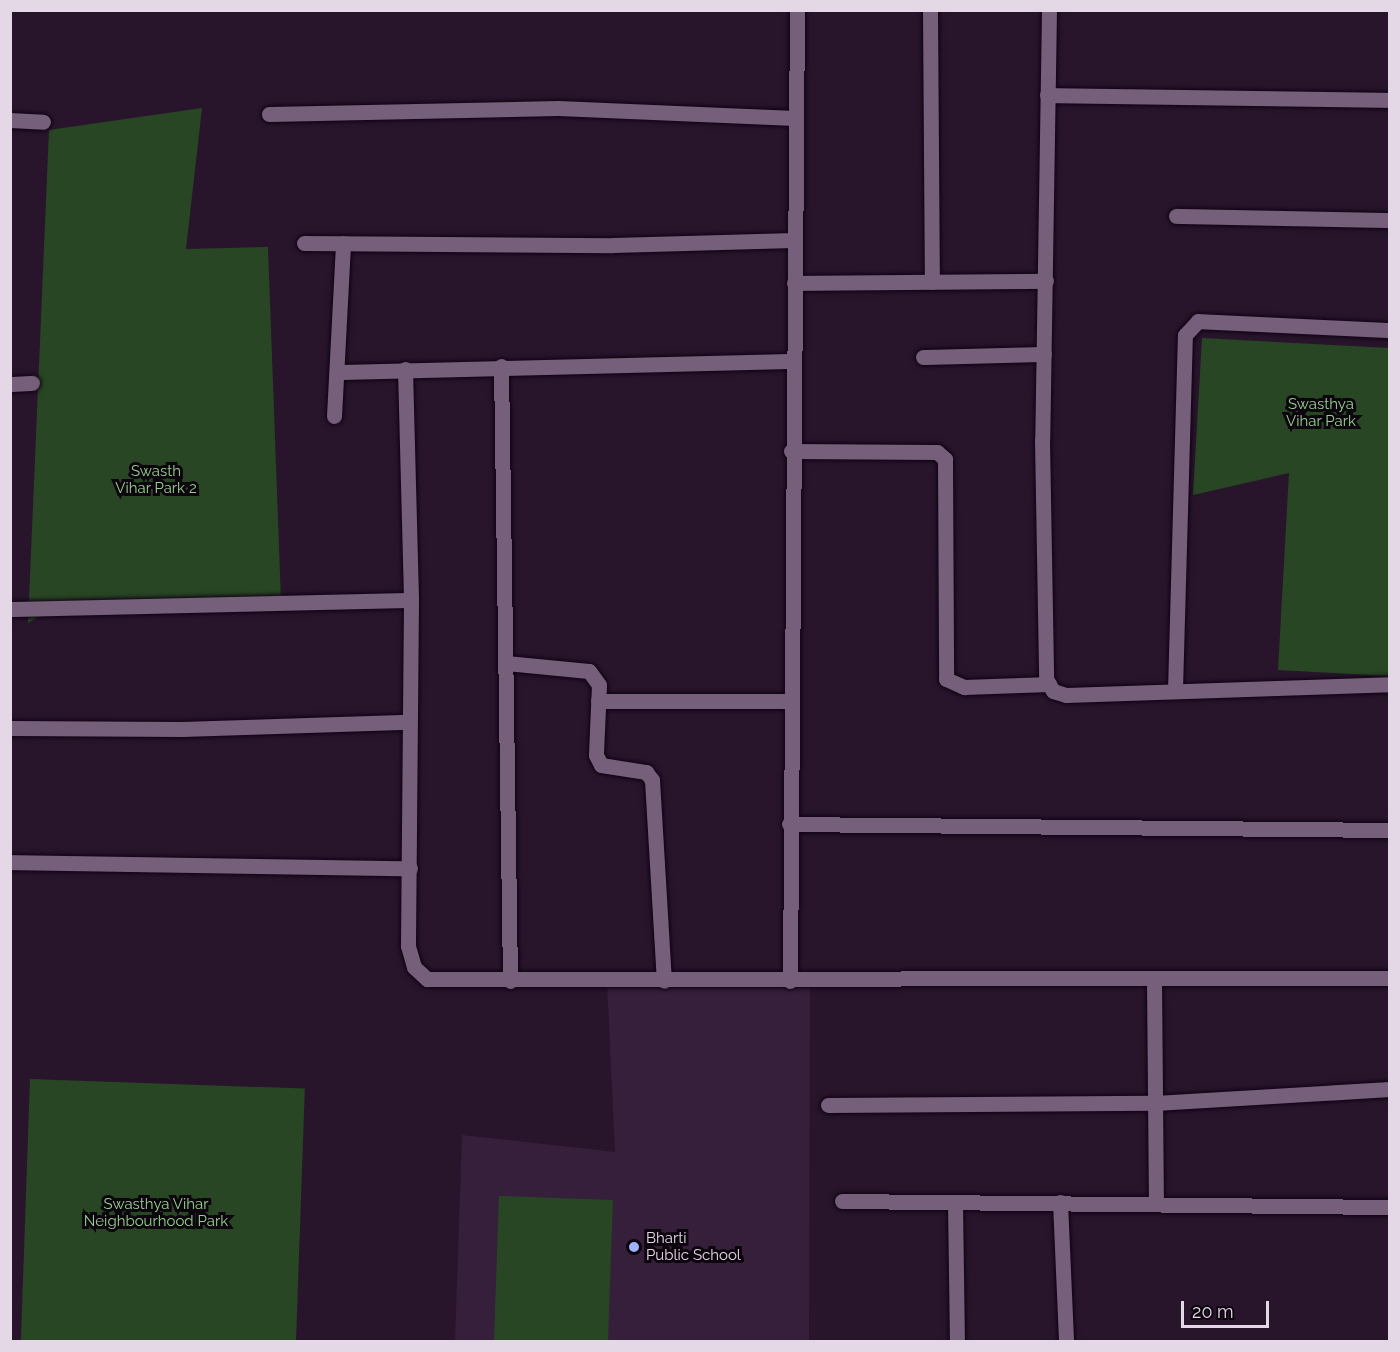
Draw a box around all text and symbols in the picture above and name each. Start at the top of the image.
park label: Swasthya Vihar Park [1286,395,1356,430]
park label: Swasth Vihar Park 2 [115,462,197,497]
park label: Swasthya Vihar Neighbourhood Park [84,1195,228,1230]
place label: Bharti Public School [646,1229,741,1264]
marker: Bharti Public School [627,1240,641,1254]
scale bar [1184,1289,1272,1327]
text: 20 m [1192,1301,1234,1322]

